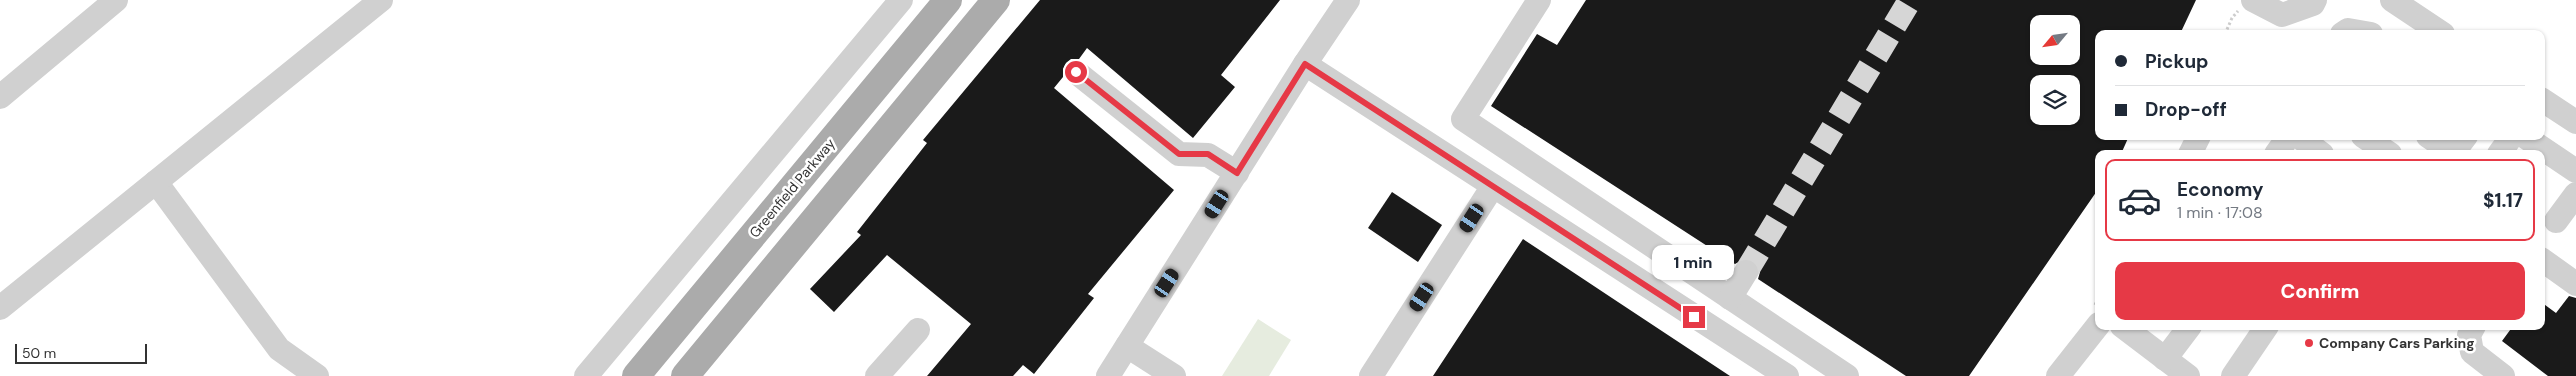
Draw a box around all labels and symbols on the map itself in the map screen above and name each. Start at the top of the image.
north arrow [2030,15,2080,65]
route start [1065,61,1087,83]
street label: Greenfield Parkway [745,134,839,241]
car [1202,187,1231,221]
car [1457,201,1486,235]
callout: 1 min [1653,244,1735,280]
car [1152,266,1181,300]
car [1407,280,1436,314]
route end [1683,306,1705,328]
place label: Company Cars Parking [2319,334,2475,352]
marker: Company Cars Parking [2303,337,2315,349]
scale bar [15,341,148,364]

